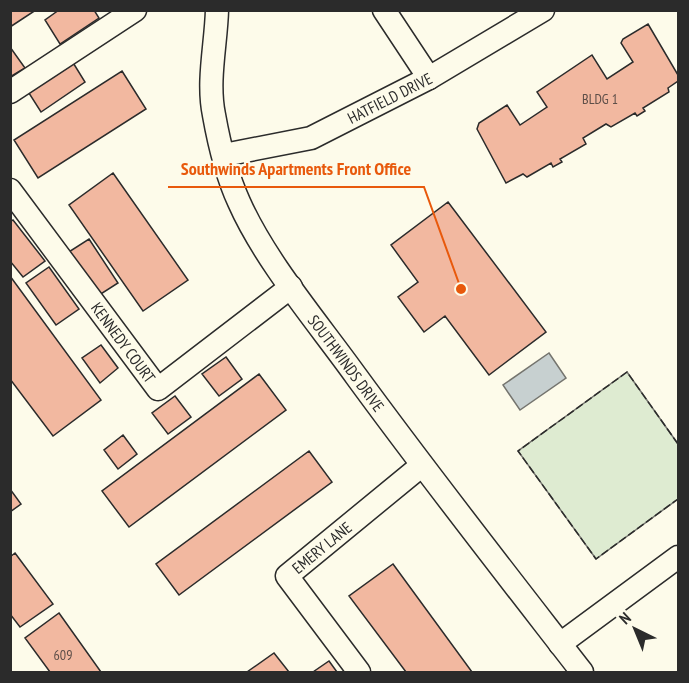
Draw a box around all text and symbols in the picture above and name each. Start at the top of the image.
street label: HATFIELD DRIVE [344,68,436,128]
house number: BLDG 1 [582,90,618,108]
callout: Southwinds Apartments Front Office [168,151,424,187]
text: Southwinds Apartments Front Office [181,157,411,180]
street label: KENNEDY COURT [87,298,160,387]
street label: SOUTHWINDS DRIVE [304,311,389,416]
street label: EMERY LANE [288,517,356,578]
north arrow [605,599,665,659]
text: N [615,608,635,628]
house number: 609 [54,646,72,664]

